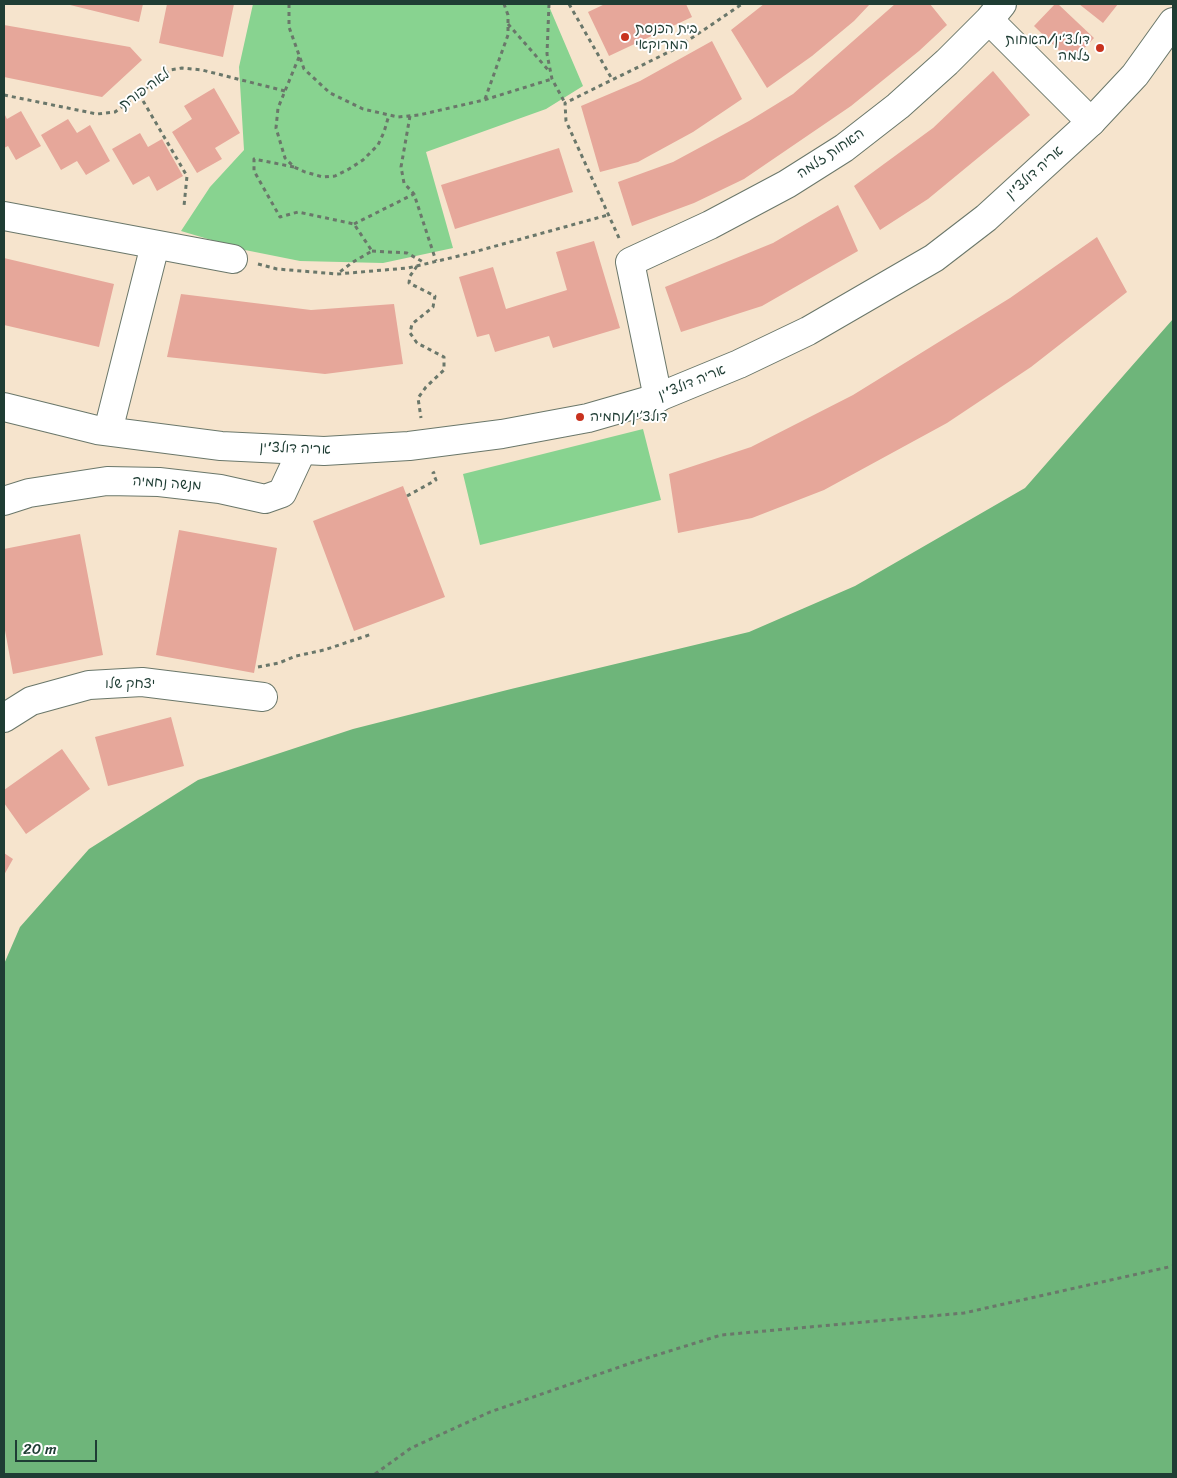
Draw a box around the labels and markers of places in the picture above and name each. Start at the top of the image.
place label: בית הכנסת המרוקאי [635,21,697,54]
marker: בית הכנסת המרוקאי [619,31,631,43]
place label: דולצ׳ין/האחות זלמה [1005,32,1090,64]
marker: דולצ׳ין/האחות זלמה [1094,42,1106,54]
place label: דולצ׳ין/נחמיה [590,409,667,425]
marker: דולצ׳ין/נחמיה [574,411,586,423]

